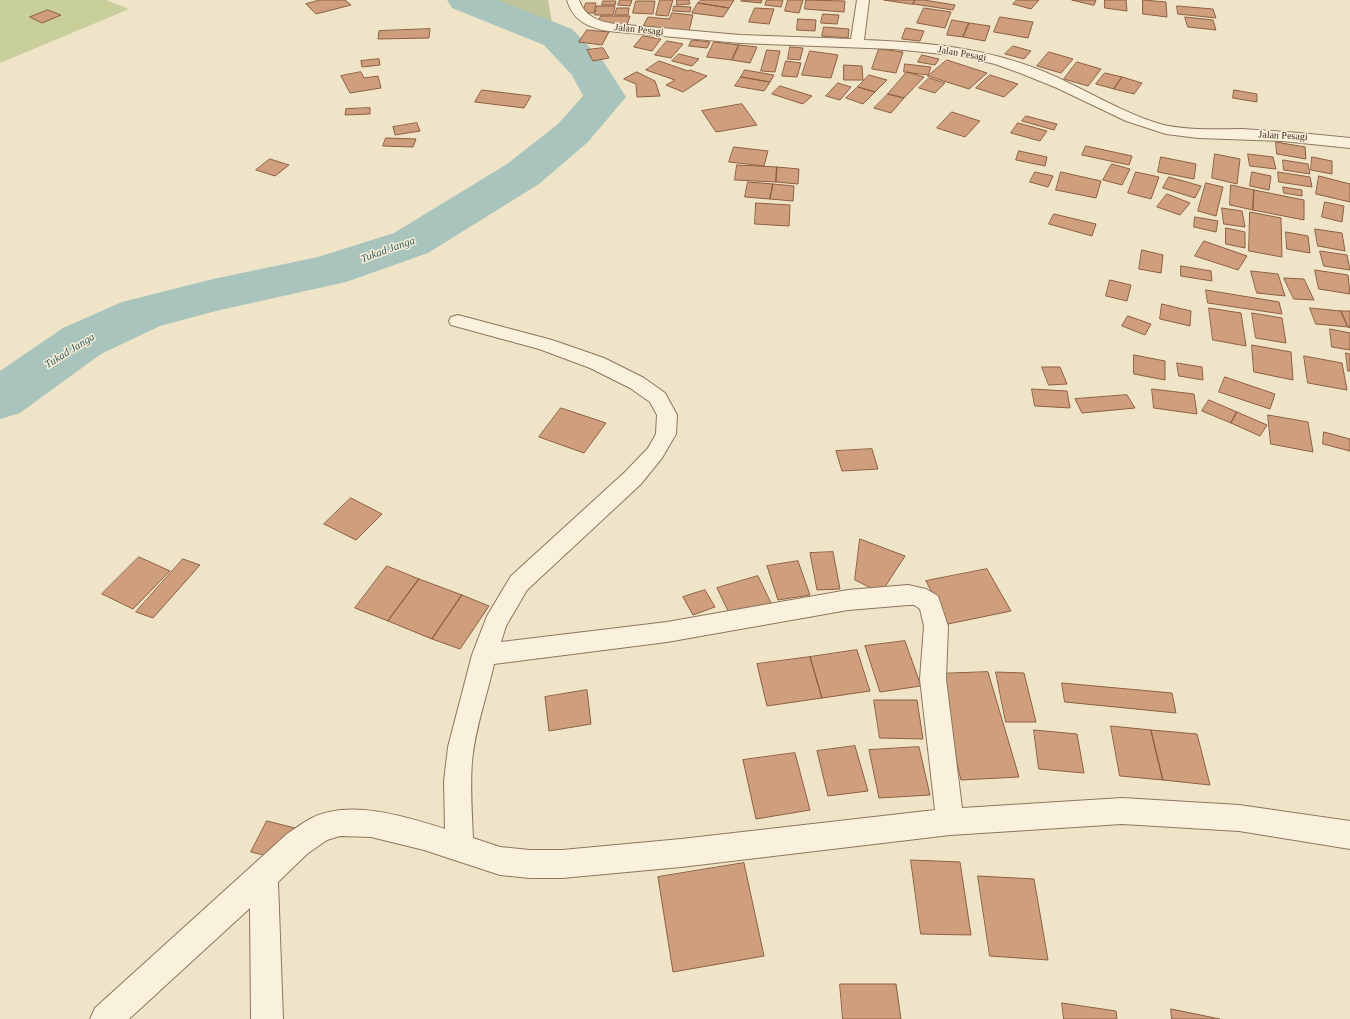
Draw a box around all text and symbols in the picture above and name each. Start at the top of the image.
street label: Jalan Pesagi [614,21,664,39]
street label: Jalan Pesagi [937,44,987,64]
street label: Jalan Pesagi [1258,129,1308,143]
water label: Tukad Janga [359,234,417,266]
water label: Tukad Janga [43,330,97,372]

